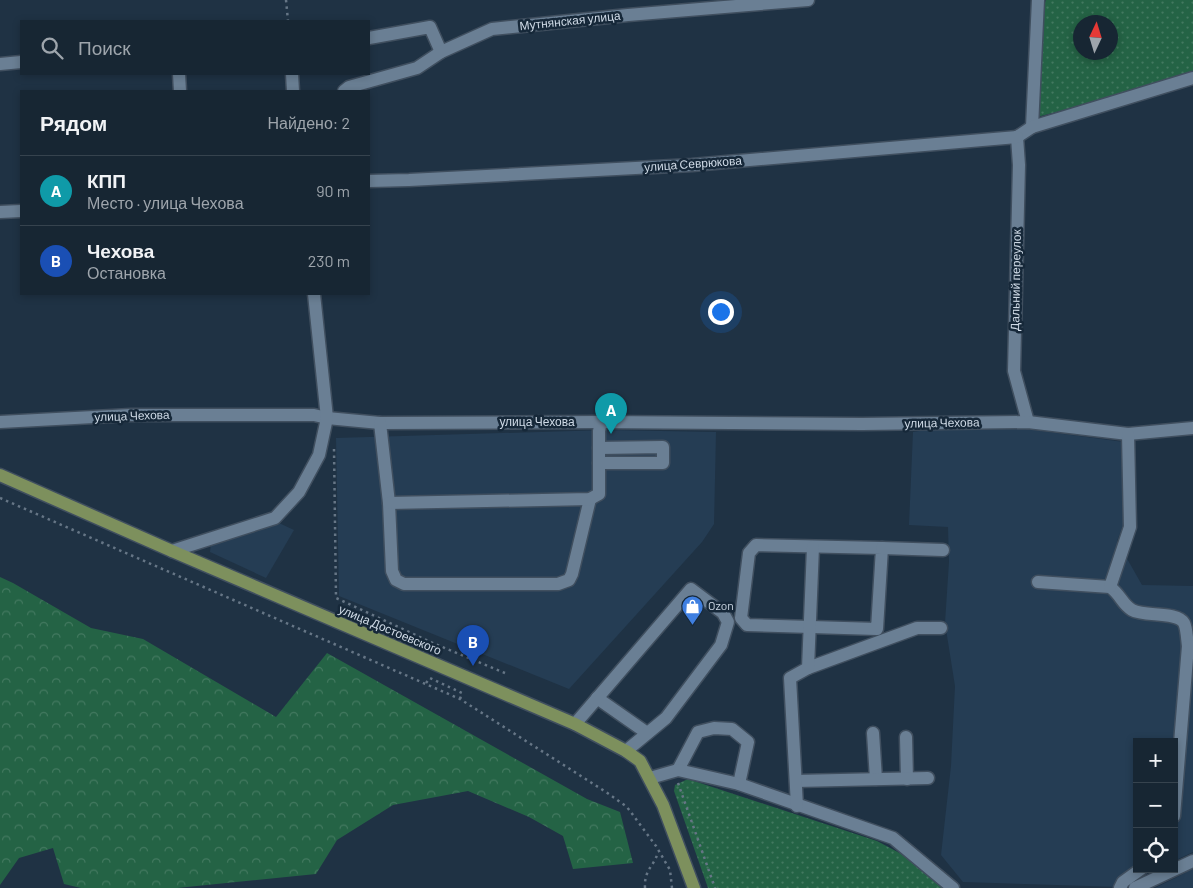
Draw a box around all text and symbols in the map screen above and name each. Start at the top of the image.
street label: Мутнянская улица [519,8,622,33]
north arrow [1073,15,1118,60]
search box [20,20,370,75]
icon: search [38,34,66,62]
text: Поиск [78,36,131,59]
text: Рядом [40,110,107,135]
text: Найдено: 2 [267,113,350,132]
street label: улица Севрюкова [644,153,743,174]
text: КПП [87,169,126,192]
text: A [51,181,61,200]
text: 90 m [316,181,350,200]
text: Место · улица Чехова [87,193,244,212]
street label: Дальний переулок [1007,228,1024,331]
text: Чехова [87,239,154,262]
text: B [51,251,61,270]
text: 230 m [308,251,350,270]
text: Остановка [87,263,166,282]
your location [708,299,734,325]
pin: A [595,393,627,434]
street label: улица Чехова [94,407,170,424]
street label: улица Чехова [499,414,575,429]
street label: улица Чехова [904,414,980,431]
shop icon: Ozon [680,594,704,625]
place label: Ozon [708,598,734,612]
street label: улица Достоевского [337,601,444,658]
pin: B [457,625,489,666]
map controls [1133,738,1178,873]
button: + [1133,738,1178,783]
button: − [1133,783,1178,828]
button: locate [1133,828,1178,873]

